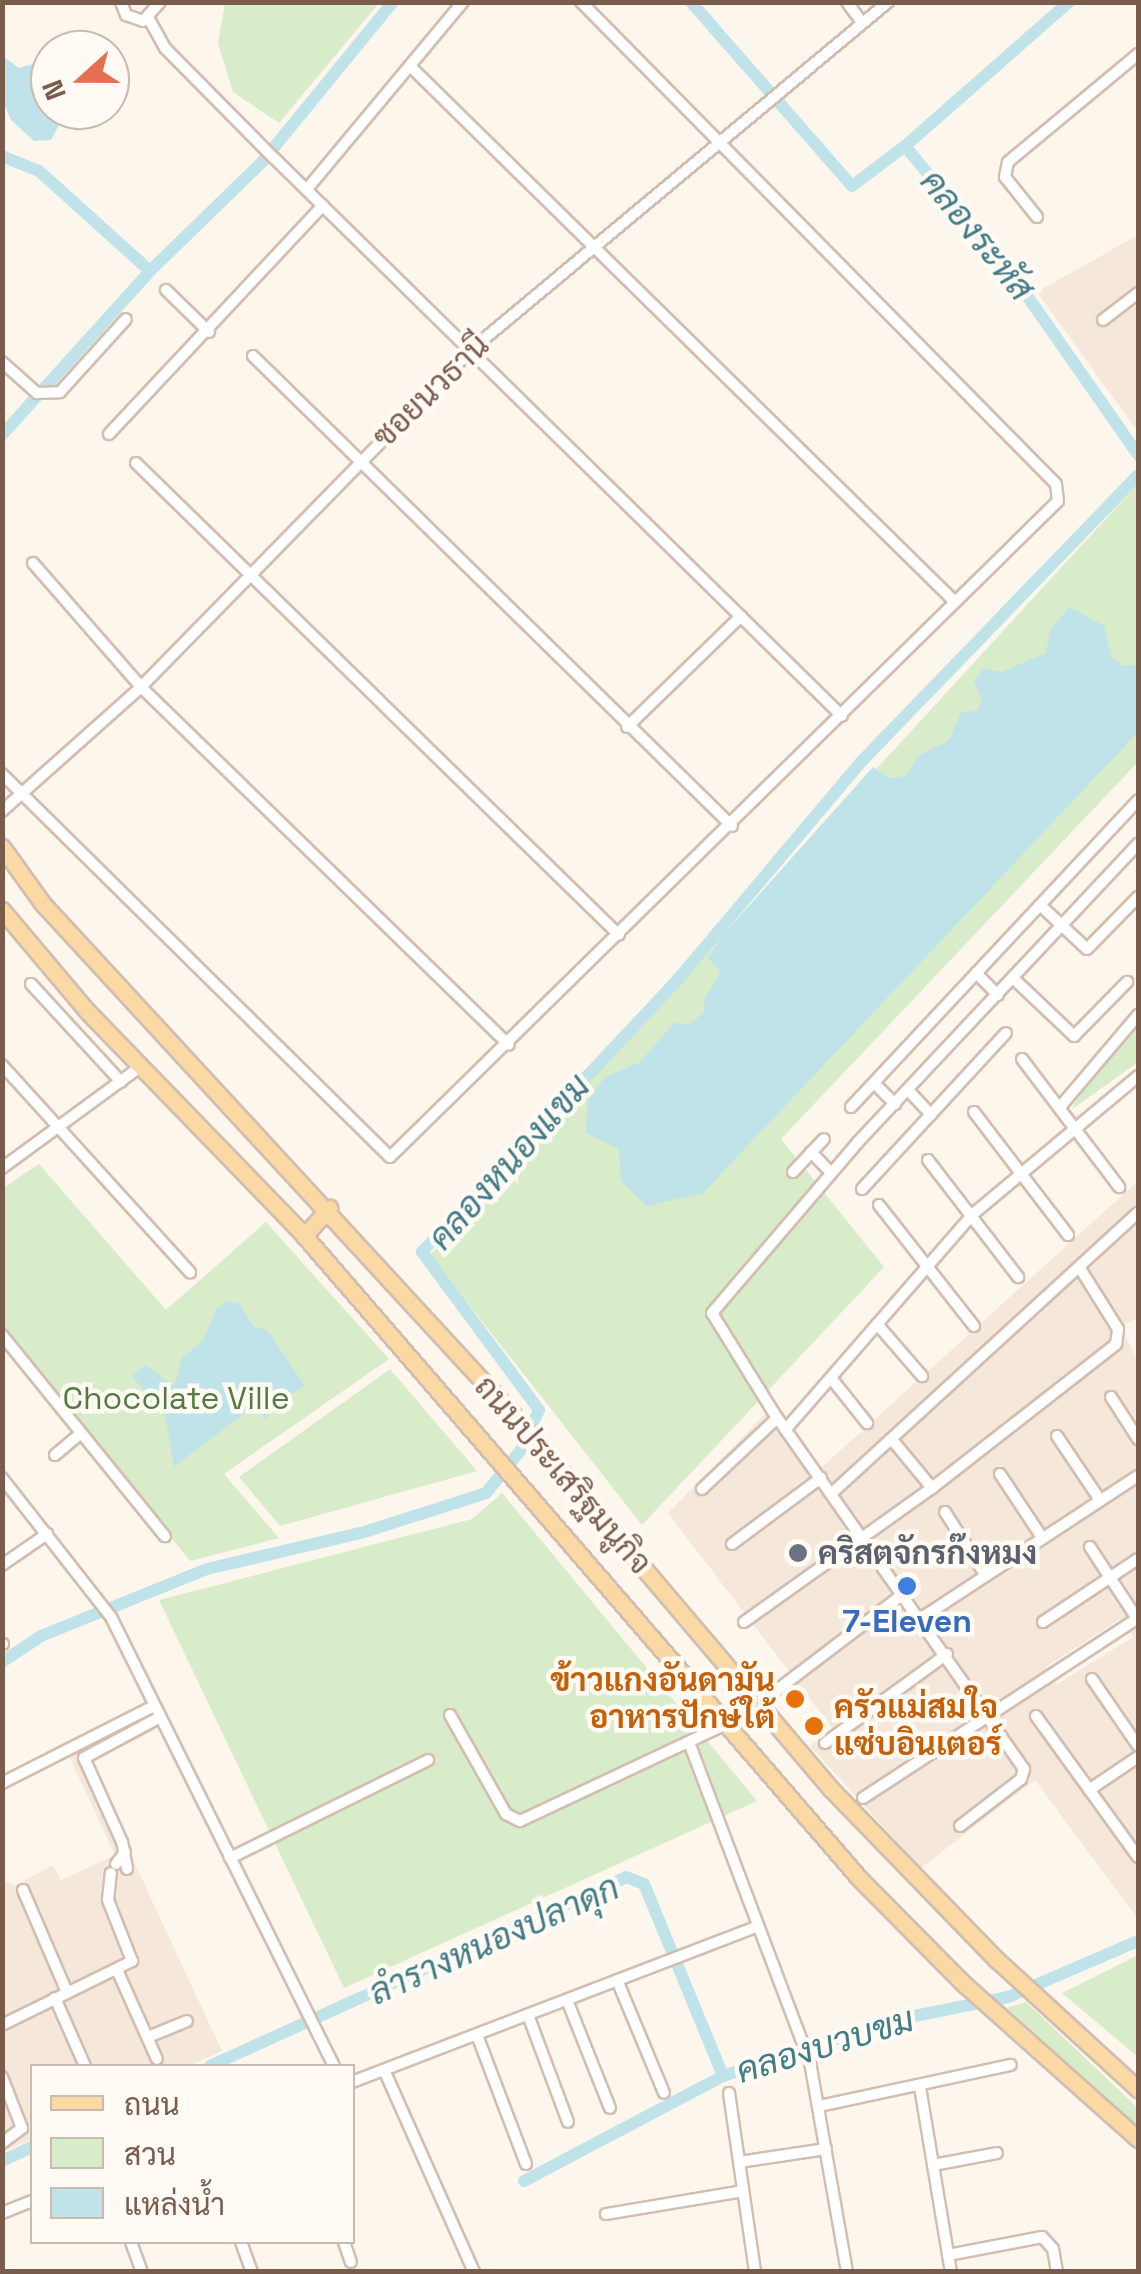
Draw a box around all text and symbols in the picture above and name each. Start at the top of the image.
north arrow [30,30,130,130]
text: N [34,75,74,105]
water label: คลองระหัส [912,161,1042,309]
street label: ซอยนวธานี [365,326,497,456]
water label: คลองหนองแขม [419,1066,599,1258]
street label: ถนนประเสริฐมนูกิจ [466,1368,660,1582]
park label: Chocolate Ville [62,1379,290,1417]
place label: คริสตจักรก๊งหมง [818,1534,1037,1572]
marker: คริสตจักรก๊งหมง [787,1542,809,1564]
marker: 7-Eleven [896,1575,918,1597]
place label: 7-Eleven [842,1602,972,1640]
place label: ข้าวแกงอันดามัน อาหารปักษ์ใต้ [550,1662,775,1737]
marker: ข้าวแกงอันดามัน อาหารปักษ์ใต้ [784,1688,806,1710]
place label: ครัวแม่สมใจ แซ่บอินเตอร์ [834,1689,1002,1764]
marker: ครัวแม่สมใจ แซ่บอินเตอร์ [803,1715,825,1737]
water label: ลำรางหนองปลาดุก [363,1866,625,2014]
water label: คลองบวบขม [731,1998,919,2092]
legend [30,2064,355,2244]
text: ถนน [124,2085,180,2124]
text: สวน [124,2135,176,2174]
text: แหล่งน้ำ [124,2185,225,2224]

